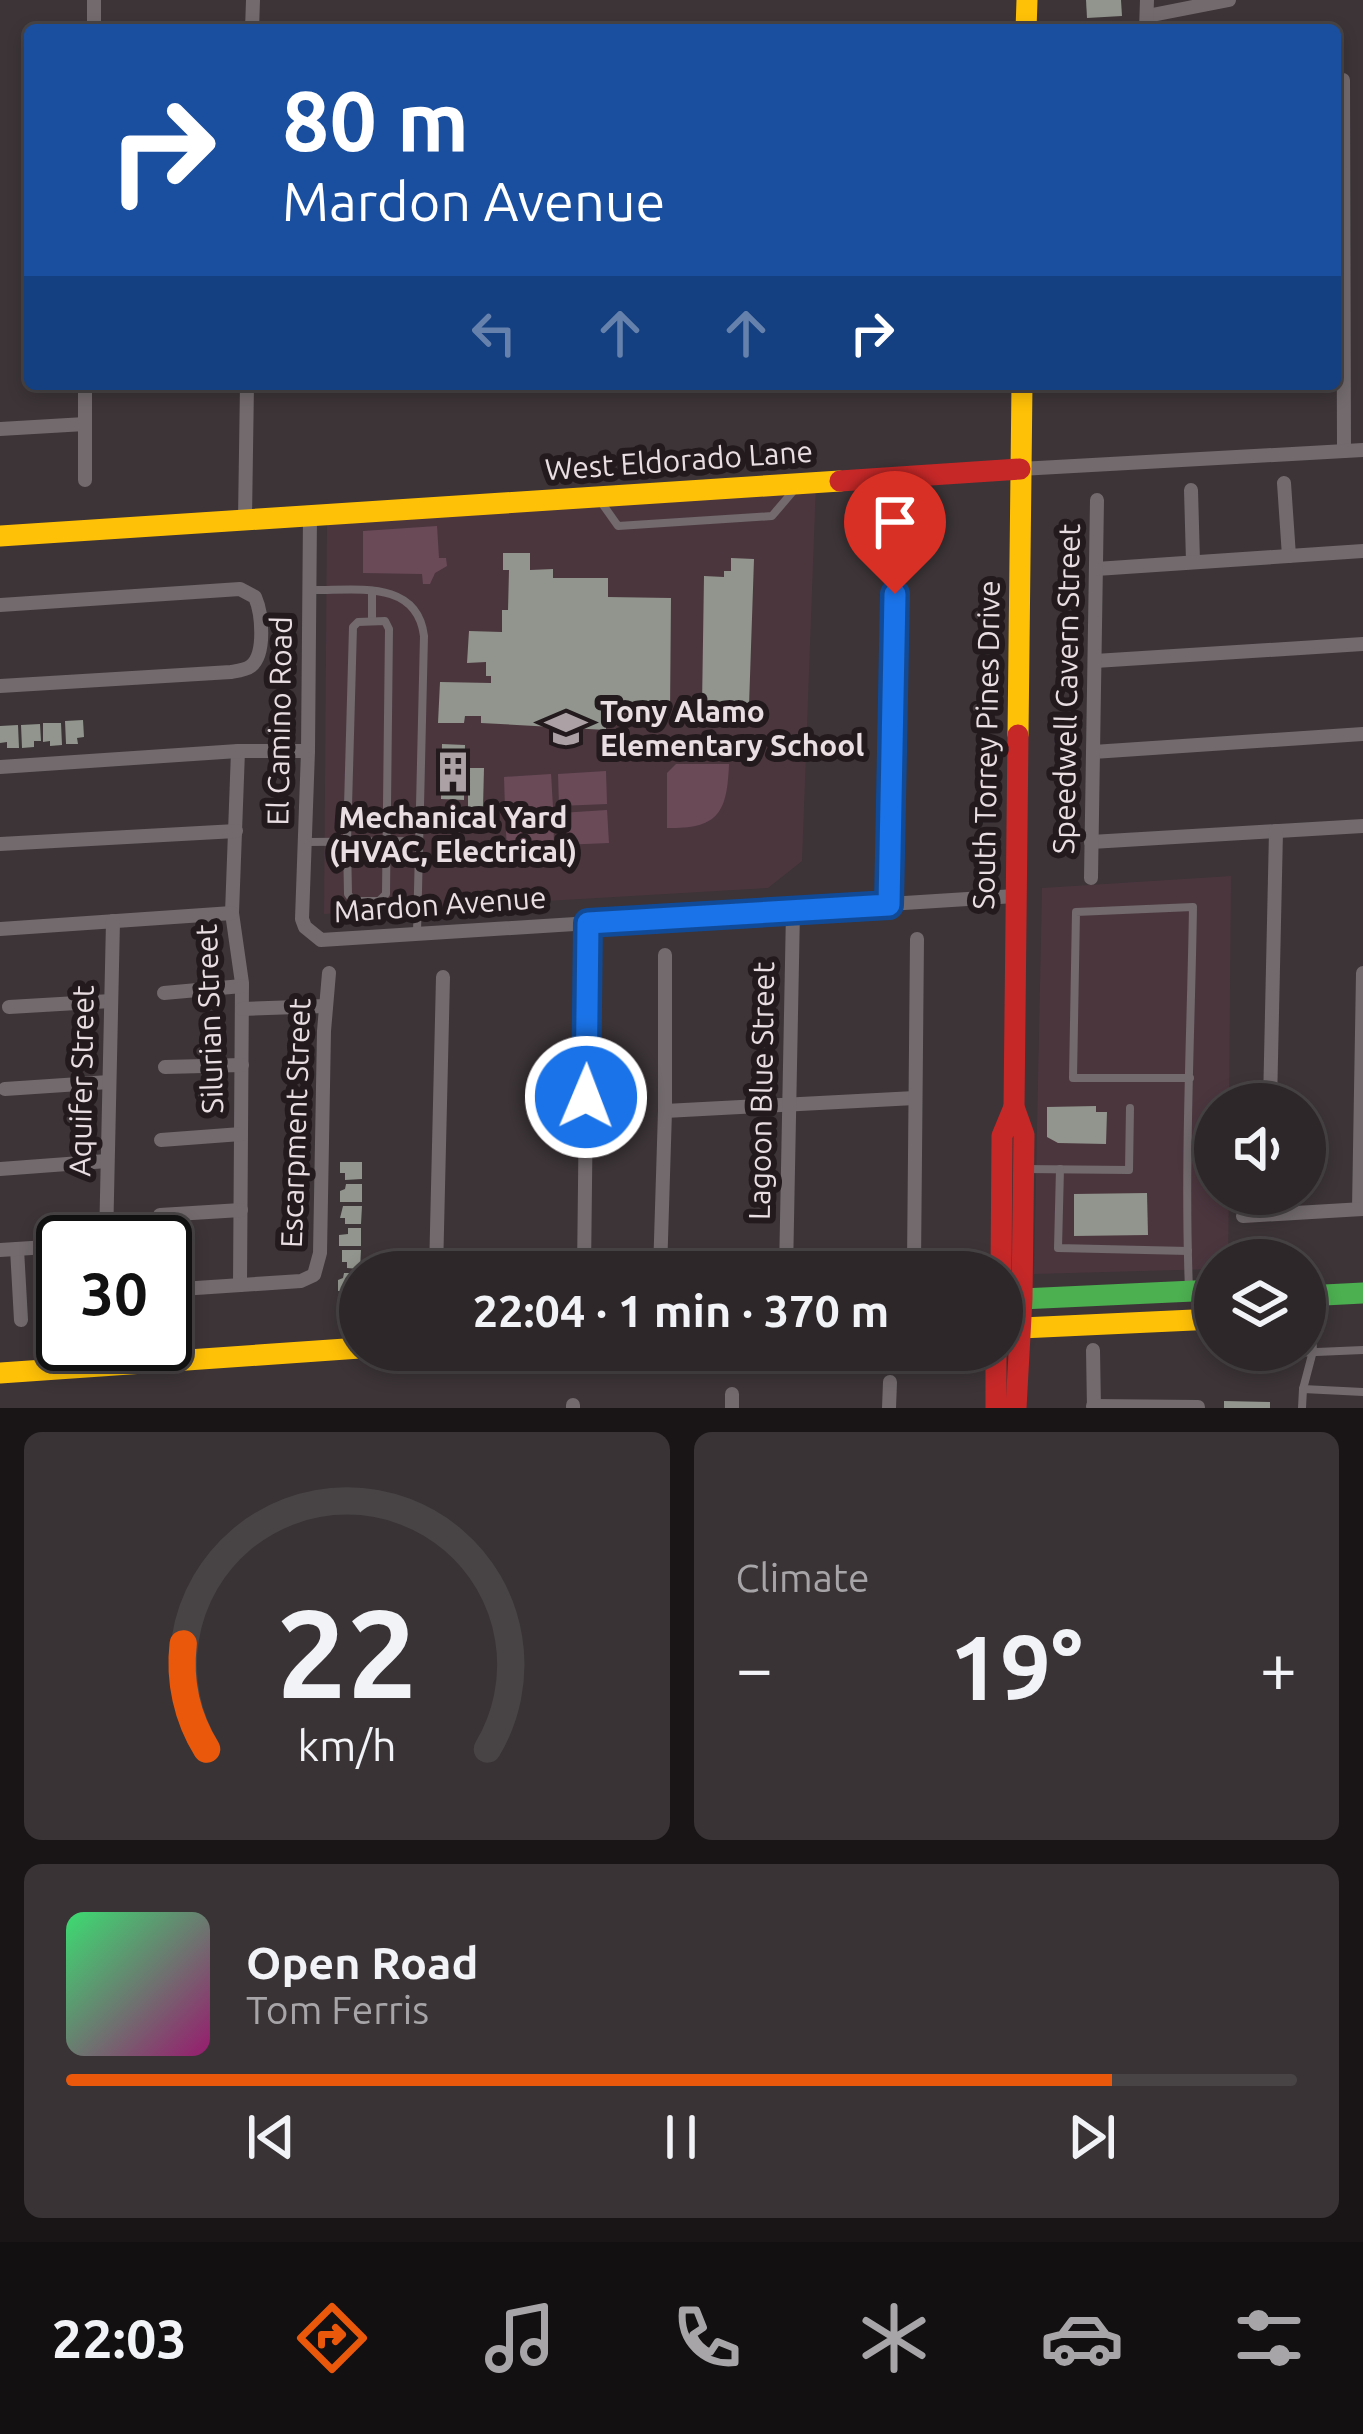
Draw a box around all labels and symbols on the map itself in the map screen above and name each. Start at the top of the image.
street label: West Eldorado Lane [544,434,814,486]
pin [844,471,946,594]
street label: Speedwell Cavern Street [1046,523,1086,854]
street label: South Torrey Pines Drive [966,580,1006,910]
street label: El Camino Road [260,616,298,826]
place label: Tony Alamo Elementary School [600,694,864,762]
school or university icon: Tony Alamo Elementary School [543,706,589,752]
building icon: Mechanical Yard (HVAC, Electrical) [430,749,476,795]
place label: Mechanical Yard (HVAC, Electrical) [329,800,577,868]
street label: Mardon Avenue [333,880,547,928]
street label: Silurian Street [189,923,229,1114]
street label: Lagoon Blue Street [742,961,780,1220]
street label: Aquifer Street [62,985,100,1177]
street label: Escarpment Street [274,997,316,1249]
position arrow [523,1034,649,1160]
speed limit sign: 30 [36,1215,192,1371]

